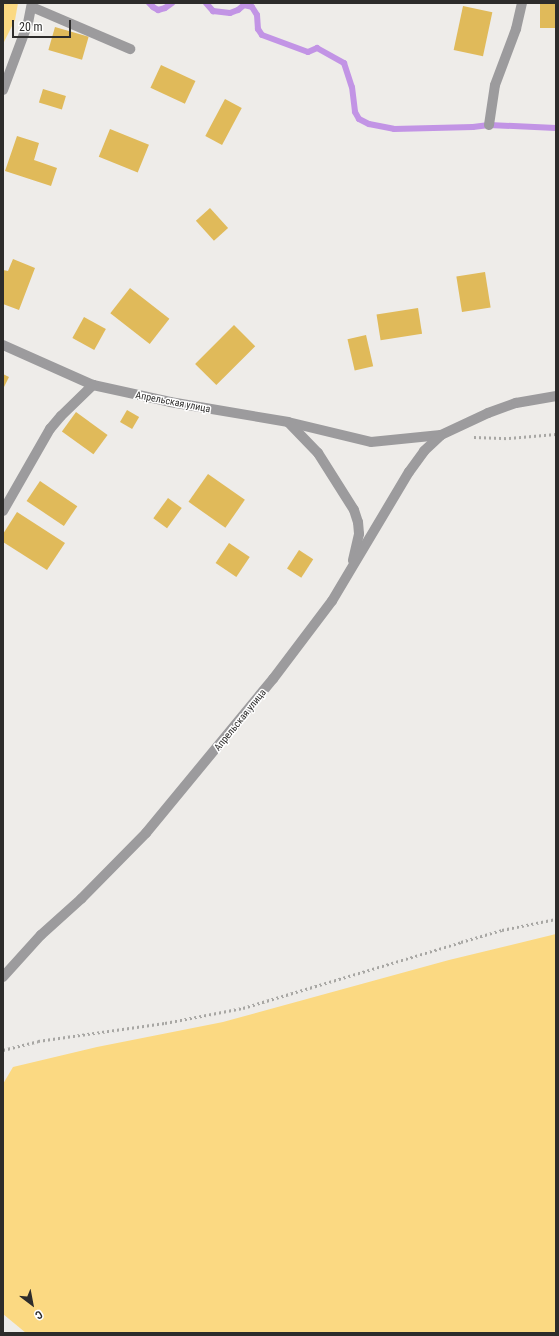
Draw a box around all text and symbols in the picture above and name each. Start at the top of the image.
scale bar [14,12,73,38]
text: 20 m [19,20,43,34]
street label: Апрельская улица [135,389,211,415]
street label: Апрельская улица [211,687,269,753]
north arrow [12,1284,52,1324]
text: С [33,1307,45,1322]

